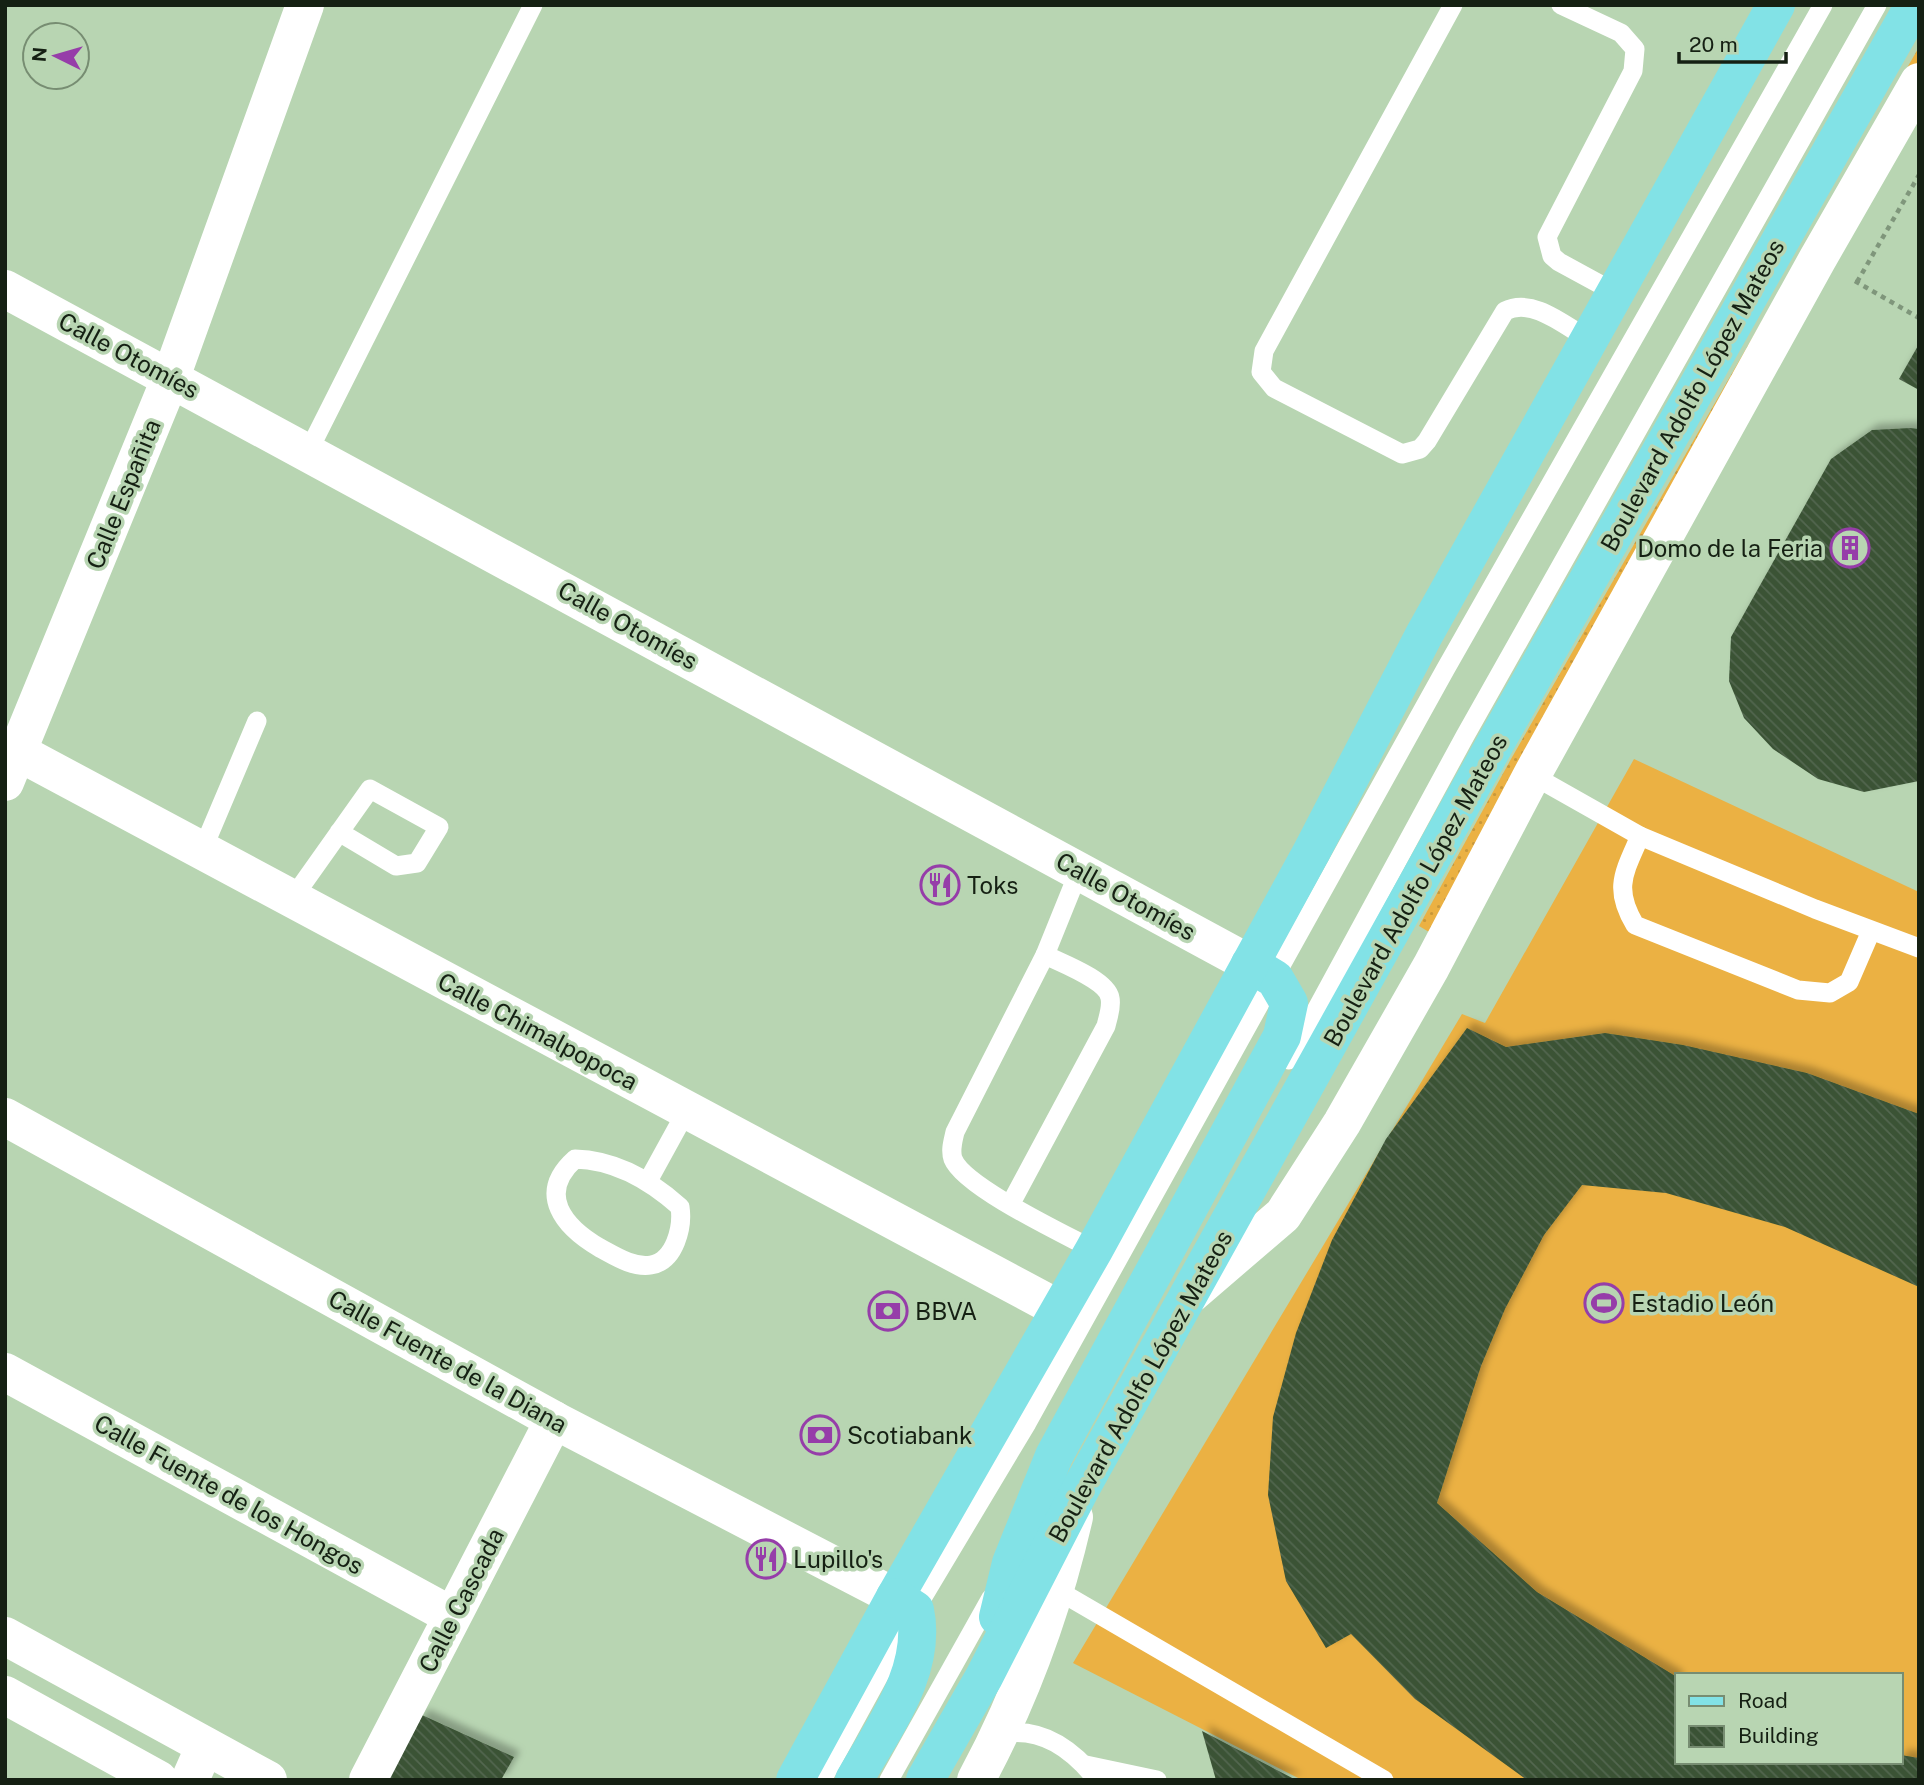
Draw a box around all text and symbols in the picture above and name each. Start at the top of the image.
north arrow [21,21,91,91]
scale bar [1679,21,1786,65]
text: 20 m [1689,32,1738,57]
text: N [27,46,51,63]
street label: Boulevard Adolfo López Mateos [1594,234,1790,556]
street label: Calle Otomíes [54,306,204,404]
street label: Calle Españita [80,415,166,573]
building icon: Domo de la Feria [1829,527,1871,569]
place label: Domo de la Feria [1637,534,1823,562]
street label: Calle Otomíes [554,575,702,675]
street label: Boulevard Adolfo López Mateos [1317,729,1513,1051]
street label: Calle Otomíes [1052,846,1200,946]
restaurant icon: Toks [919,864,961,906]
place label: Toks [967,871,1019,899]
street label: Calle Chimalpopoca [433,967,643,1095]
street label: Boulevard Adolfo López Mateos [1042,1225,1238,1547]
sports icon: Estadio León [1583,1282,1625,1324]
street label: Calle Fuente de la Diana [324,1284,572,1438]
place label: Estadio León [1631,1289,1774,1317]
bank icon: BBVA [867,1290,909,1332]
place label: BBVA [915,1297,977,1325]
street label: Calle Fuente de los Hongos [90,1408,368,1580]
bank icon: Scotiabank [799,1414,841,1456]
place label: Scotiabank [847,1421,972,1449]
street label: Calle Cascada [413,1523,509,1677]
restaurant icon: Lupillo's [745,1538,787,1580]
place label: Lupillo's [793,1545,883,1573]
legend [1675,1673,1903,1764]
text: Road [1738,1688,1788,1713]
text: Building [1738,1723,1819,1748]

